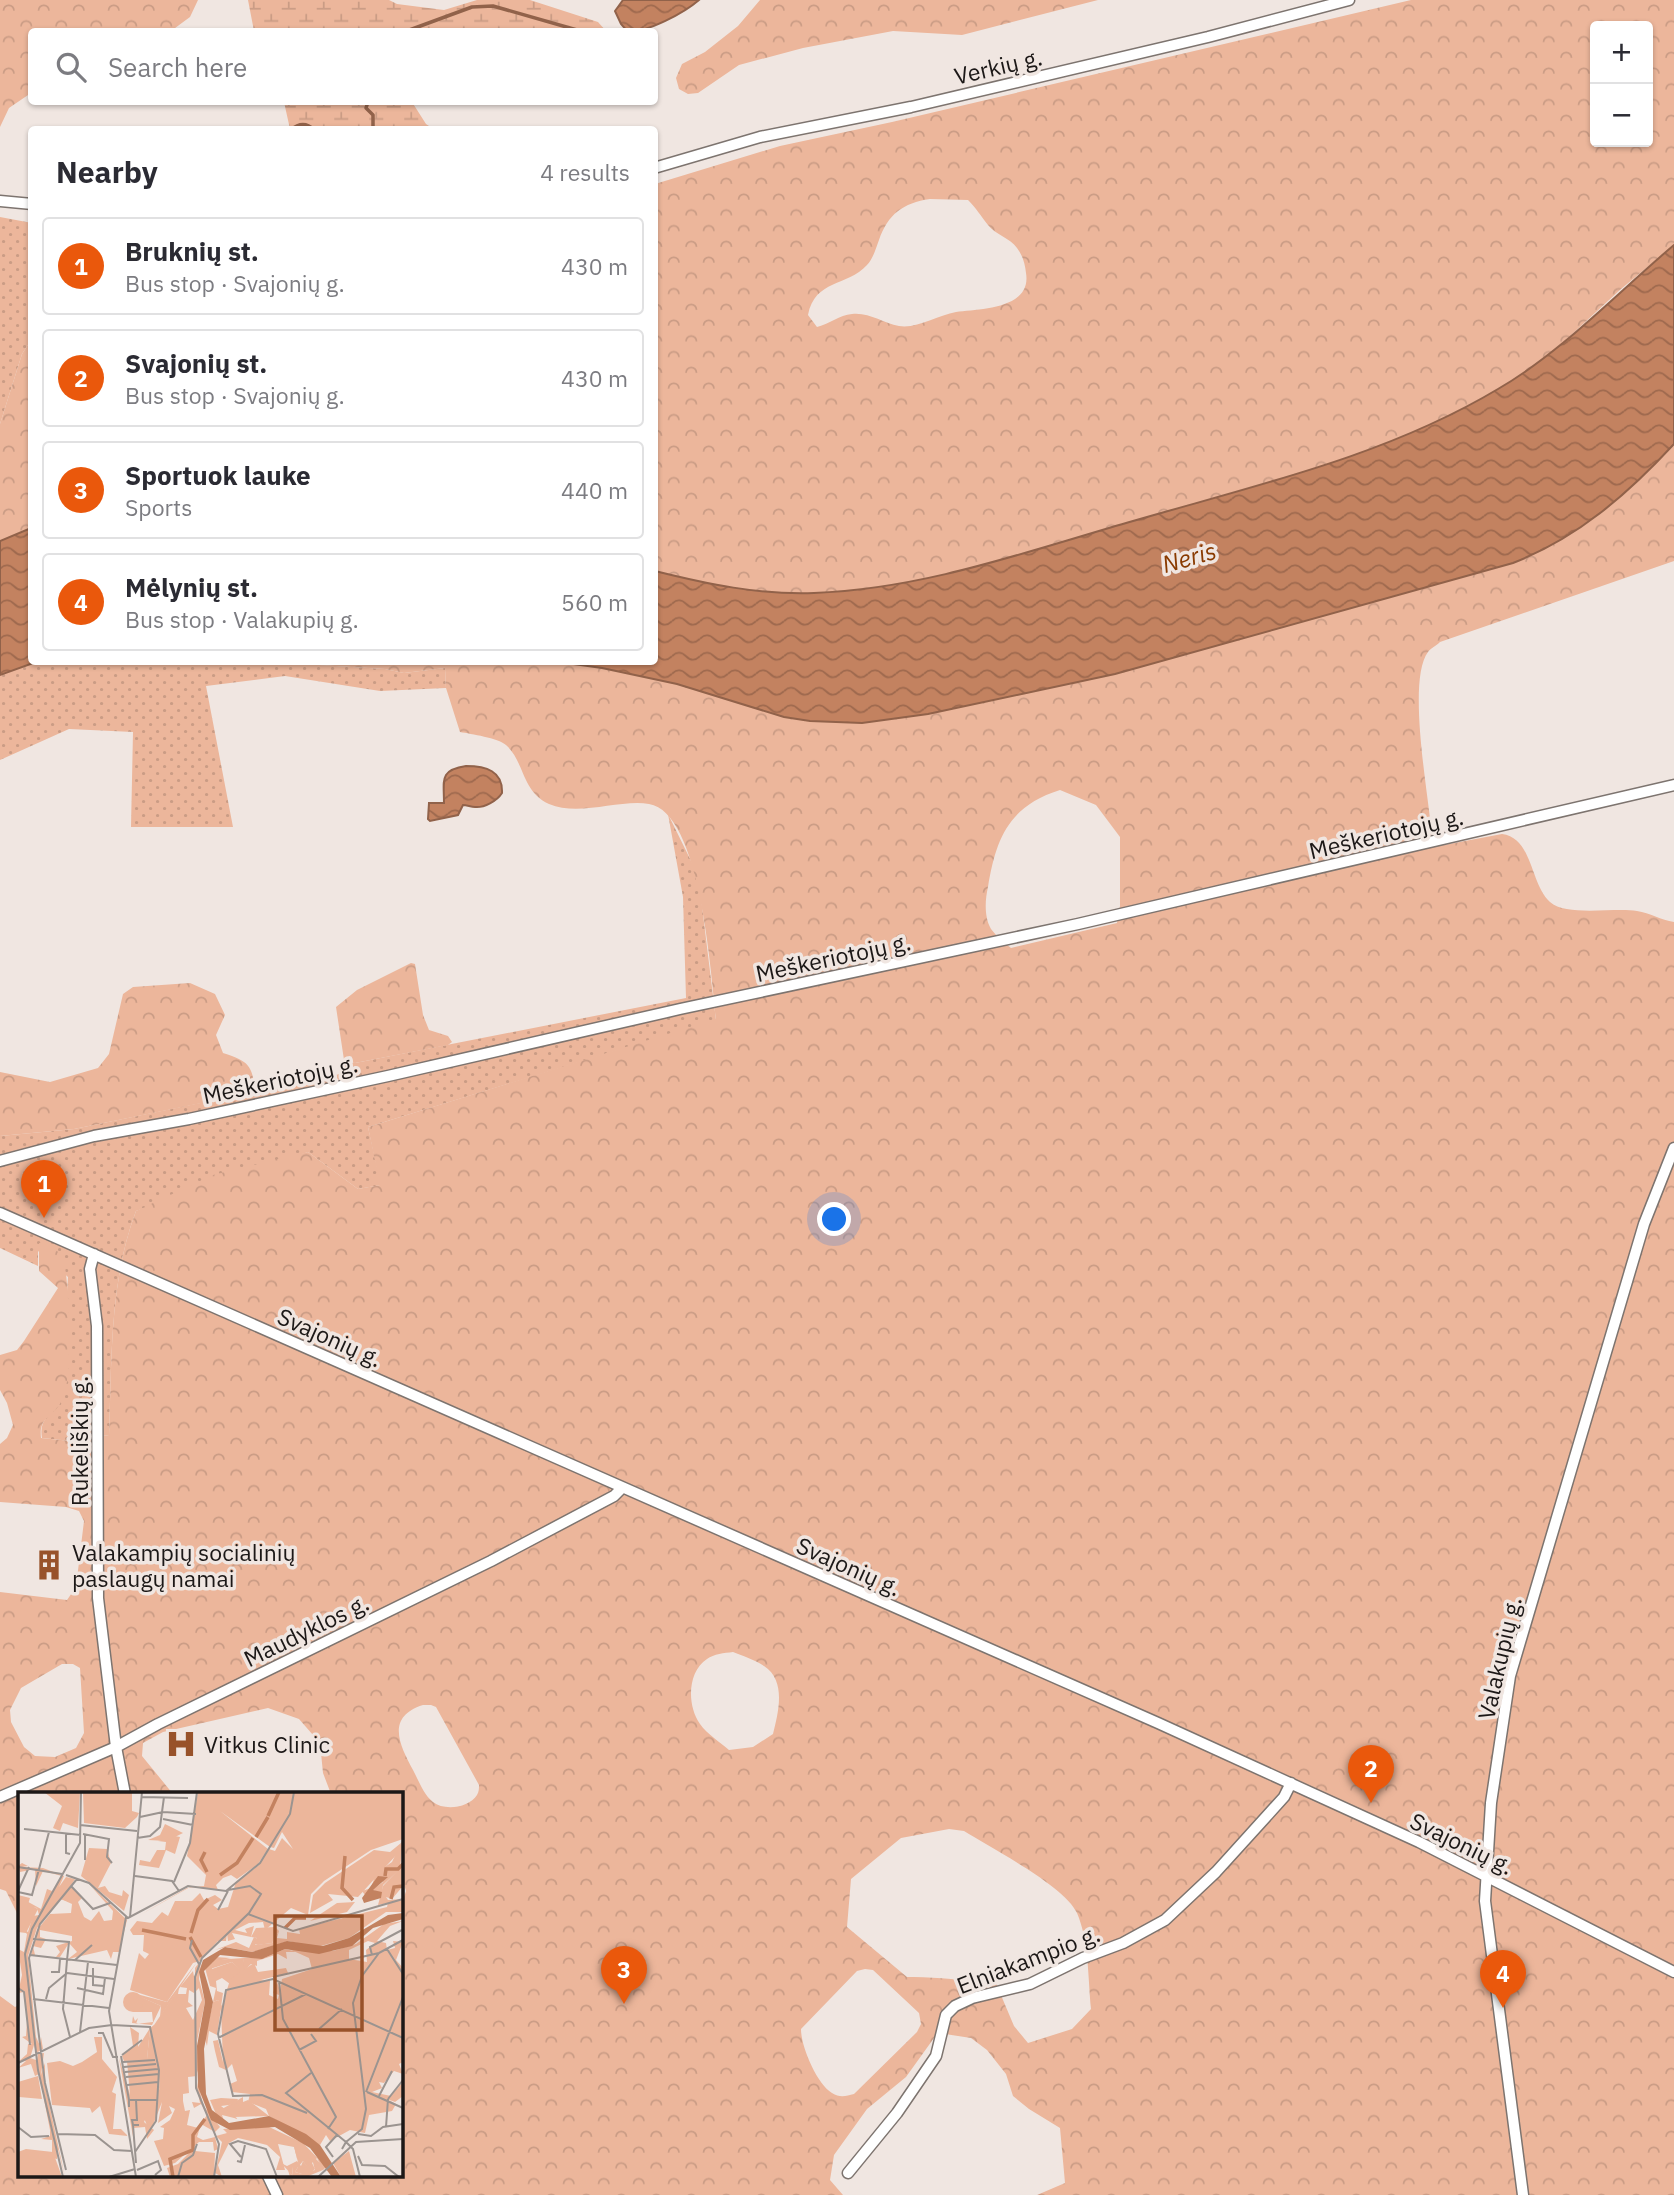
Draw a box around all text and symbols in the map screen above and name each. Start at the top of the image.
map controls [1590,21,1653,147]
button: + [1590,21,1653,84]
search box [28,28,658,105]
street label: Verkių g. [951,41,1045,91]
icon: search [52,48,90,86]
text: Search here [108,50,247,84]
button: − [1590,84,1653,147]
text: Nearby [56,152,158,191]
text: 4 results [540,157,630,187]
text: Bruknių st. [125,234,259,268]
text: 1 [74,251,88,281]
text: 430 m [561,251,628,281]
text: Bus stop · Svajonių g. [125,268,345,298]
text: Svajonių st. [125,346,267,380]
text: 2 [74,363,88,393]
text: 430 m [561,363,628,393]
text: Bus stop · Svajonių g. [125,380,345,410]
text: Sportuok lauke [125,458,311,492]
text: 3 [74,475,88,505]
text: 440 m [561,475,628,505]
text: Sports [125,492,192,522]
water label: Neris [1158,534,1220,580]
text: Mėlynių st. [125,570,258,604]
text: 4 [74,587,88,617]
text: 560 m [561,587,628,617]
text: Bus stop · Valakupių g. [125,604,359,634]
street label: Meškeriotojų g. [1306,801,1466,865]
street label: Meškeriotojų g. [753,926,913,988]
street label: Meškeriotojų g. [200,1048,360,1110]
pin: 1 [21,1160,67,1218]
your location [817,1202,851,1236]
street label: Svajonių g. [273,1301,387,1373]
street label: Rukeliškių g. [64,1376,94,1506]
street label: Svajonių g. [792,1530,906,1602]
place label: Valakampių socialinių paslaugų namai [72,1537,296,1593]
building icon: Valakampių socialinių paslaugų namai [32,1548,66,1582]
street label: Maudyklos g. [239,1587,373,1673]
street label: Valakupių g. [1470,1594,1528,1722]
hospital icon: Vitkus Clinic [164,1727,198,1761]
place label: Vitkus Clinic [204,1729,330,1759]
pin: 2 [1348,1745,1394,1803]
inset map [18,1792,402,2178]
street label: Svajonių g. [1405,1805,1519,1881]
street label: Elniakampio g. [952,1918,1104,2000]
pin: 3 [601,1946,647,2004]
pin: 4 [1480,1950,1526,2008]

